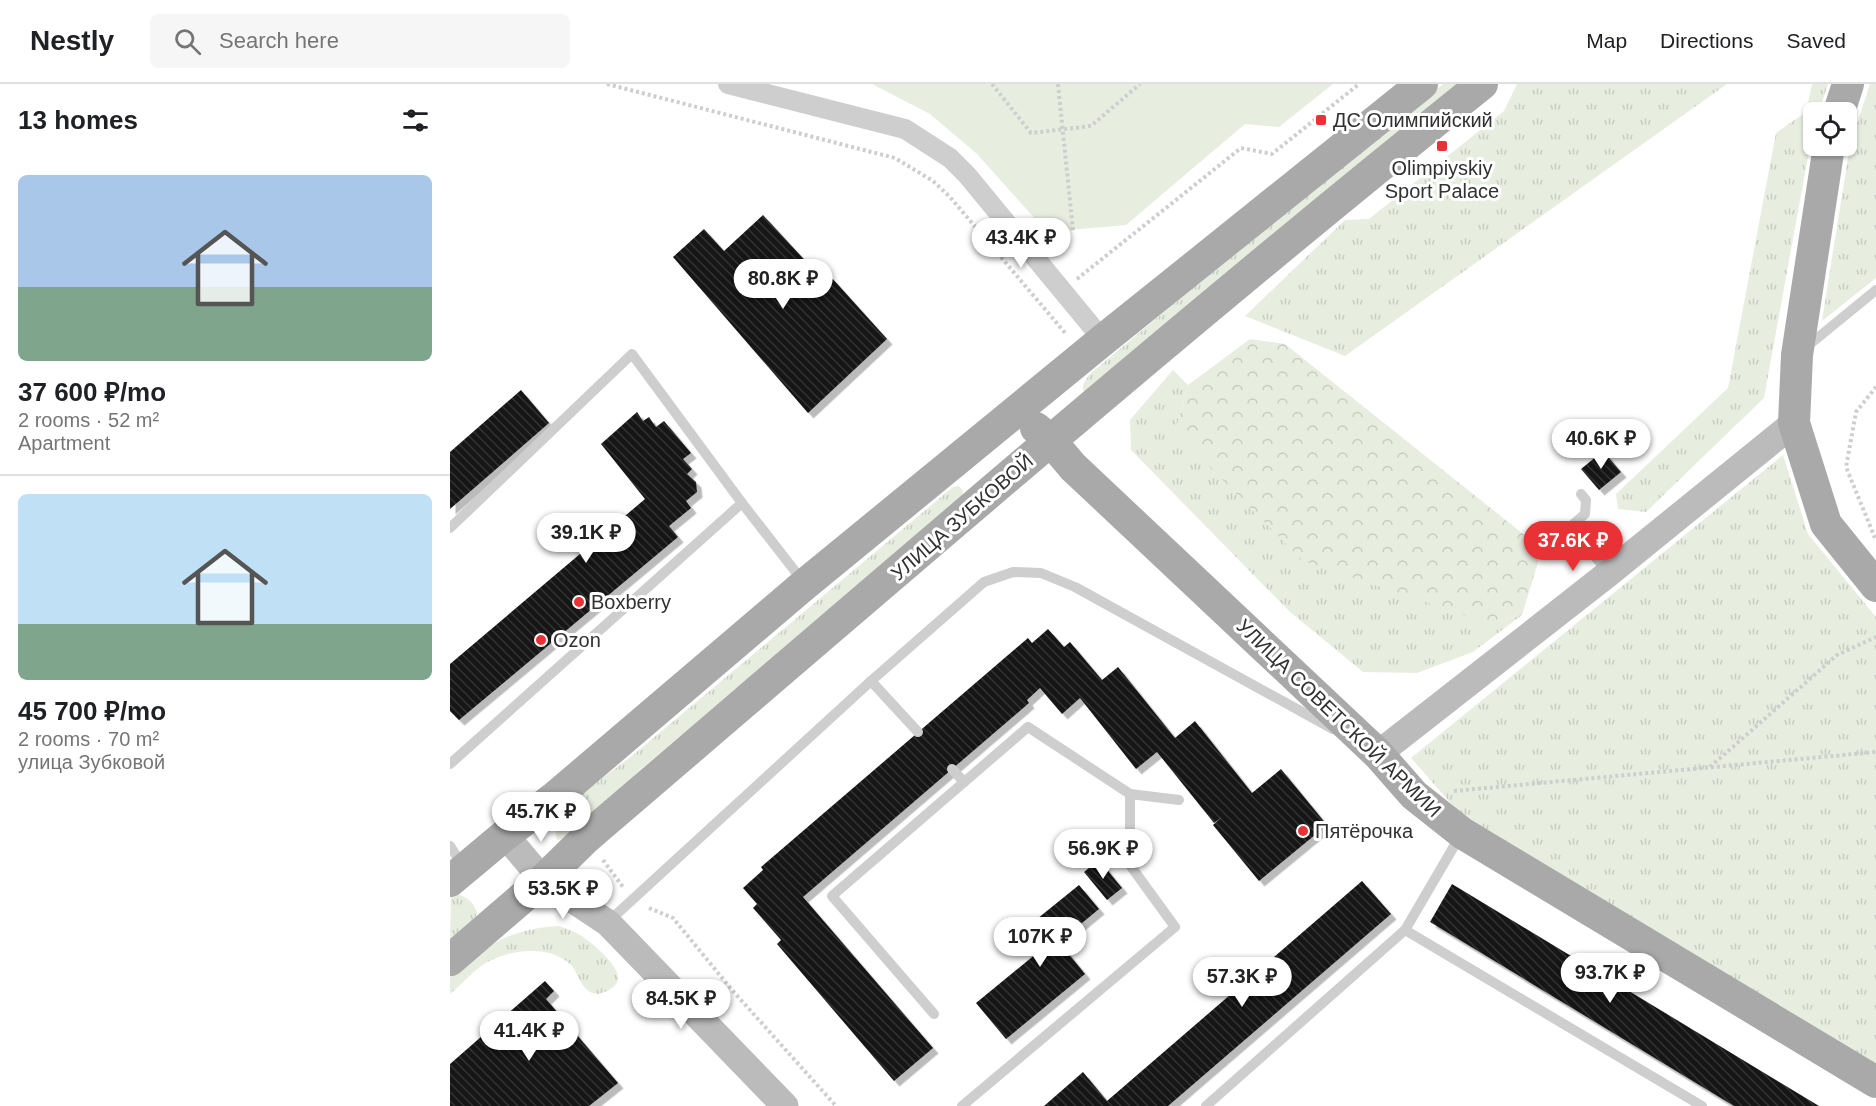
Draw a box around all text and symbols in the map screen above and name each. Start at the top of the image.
search box [150,14,570,68]
text: Nestly [30,25,114,56]
icon: search [171,25,204,58]
text: Search here [219,28,339,53]
text: Map [1586,29,1627,52]
text: Directions [1660,29,1753,52]
text: Saved [1786,29,1846,52]
map controls [1803,102,1857,156]
button: locate [1803,102,1857,156]
icon: filters [399,104,432,137]
text: 13 homes [18,105,138,135]
place label: ДС Олимпийский [1333,109,1493,131]
marker: ДС Олимпийский [1314,113,1328,127]
marker: Olimpiyskiy Sport Palace [1435,139,1449,153]
place label: Olimpiyskiy Sport Palace [1385,157,1499,202]
icon: home [171,214,279,322]
pin: 43.4K ₽ [966,218,1076,269]
text: 43.4K ₽ [986,226,1056,248]
pin: 80.8K ₽ [728,259,838,310]
text: 80.8K ₽ [748,267,818,289]
text: 37 600 ₽/mo [18,377,166,407]
text: 2 rooms · 52 m² [18,409,159,431]
pin: 40.6K ₽ [1546,419,1656,470]
text: 40.6K ₽ [1566,427,1636,449]
text: Apartment [18,432,110,454]
street label: УЛИЦА ЗУБКОВОЙ [886,449,1037,585]
pin: 39.1K ₽ [531,513,641,564]
text: 39.1K ₽ [551,521,621,543]
pin: 37.6K ₽ [1518,521,1628,572]
text: 37.6K ₽ [1538,529,1608,551]
icon: home [171,533,279,641]
place label: Boxberry [591,591,671,613]
marker: Boxberry [572,595,586,609]
street label: УЛИЦА СОВЕТСКОЙ АРМИИ [1232,614,1446,821]
place label: Ozon [553,629,601,651]
marker: Ozon [534,633,548,647]
text: 45 700 ₽/mo [18,696,166,726]
text: 2 rooms · 70 m² [18,728,159,750]
text: улица Зубковой [18,751,165,773]
pin: 45.7K ₽ [486,792,596,843]
text: 45.7K ₽ [506,800,576,822]
place label: Пятёрочка [1315,820,1414,842]
marker: Пятёрочка [1296,824,1310,838]
pin: 56.9K ₽ [1048,829,1158,880]
text: 56.9K ₽ [1068,837,1138,859]
pin: 53.5K ₽ [508,869,618,920]
text: 53.5K ₽ [528,877,598,899]
pin: 107K ₽ [991,917,1089,968]
text: 107K ₽ [1007,925,1073,947]
pin: 93.7K ₽ [1555,953,1665,1004]
pin: 57.3K ₽ [1187,957,1297,1008]
text: 93.7K ₽ [1575,961,1645,983]
text: 57.3K ₽ [1207,965,1277,987]
pin: 84.5K ₽ [626,979,736,1030]
text: 84.5K ₽ [646,987,716,1009]
pin: 41.4K ₽ [474,1011,584,1062]
text: 41.4K ₽ [494,1019,564,1041]

